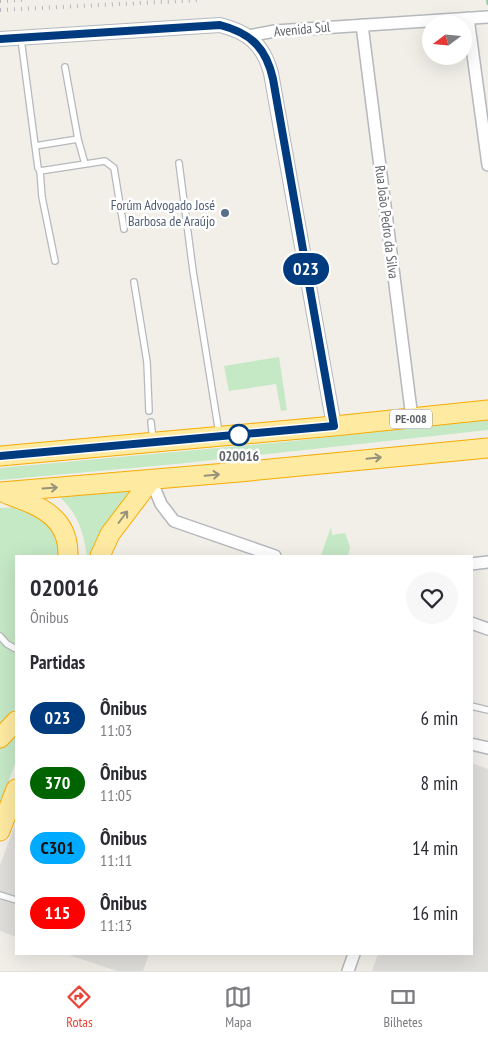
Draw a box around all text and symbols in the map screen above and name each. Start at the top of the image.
north arrow [422,15,472,65]
map controls [422,15,472,65]
street label: Avenida Sul [273,18,332,40]
street label: Rua João Pedro da Silva [371,164,403,280]
place label: Forúm Advogado José Barbosa de Araújo [111,196,215,230]
marker: Forúm Advogado José Barbosa de Araújo [219,207,231,219]
line badge: 023 [277,253,335,285]
text: 023 [293,257,319,280]
road number: PE-008 [390,409,432,428]
marker: 020016 [228,424,250,446]
place label: 020016 [219,447,259,465]
one-way arrow [365,453,381,463]
one-way arrow [204,470,220,479]
one-way arrow [42,483,58,493]
one-way arrow [117,511,128,524]
text: 020016 [30,572,99,603]
button: heart [406,572,458,624]
text: Ônibus [30,607,69,627]
text: Partidas [30,650,85,674]
text: Ônibus [100,696,147,720]
text: 023 [45,706,70,729]
text: 6 min [421,706,458,730]
text: 11:03 [100,720,132,740]
text: Ônibus [100,761,147,785]
text: 370 [45,771,70,794]
text: 8 min [421,771,458,795]
text: 11:05 [100,785,132,805]
text: Ônibus [100,826,147,850]
text: C301 [40,836,75,859]
text: 14 min [412,836,458,860]
text: 11:11 [100,850,132,870]
text: Ônibus [100,891,147,915]
text: 115 [45,901,70,924]
text: 16 min [412,901,458,925]
text: 11:13 [100,915,132,935]
tab: Rotas [65,983,93,1031]
tab: Mapa [224,983,252,1031]
tab: Bilhetes [383,983,423,1031]

